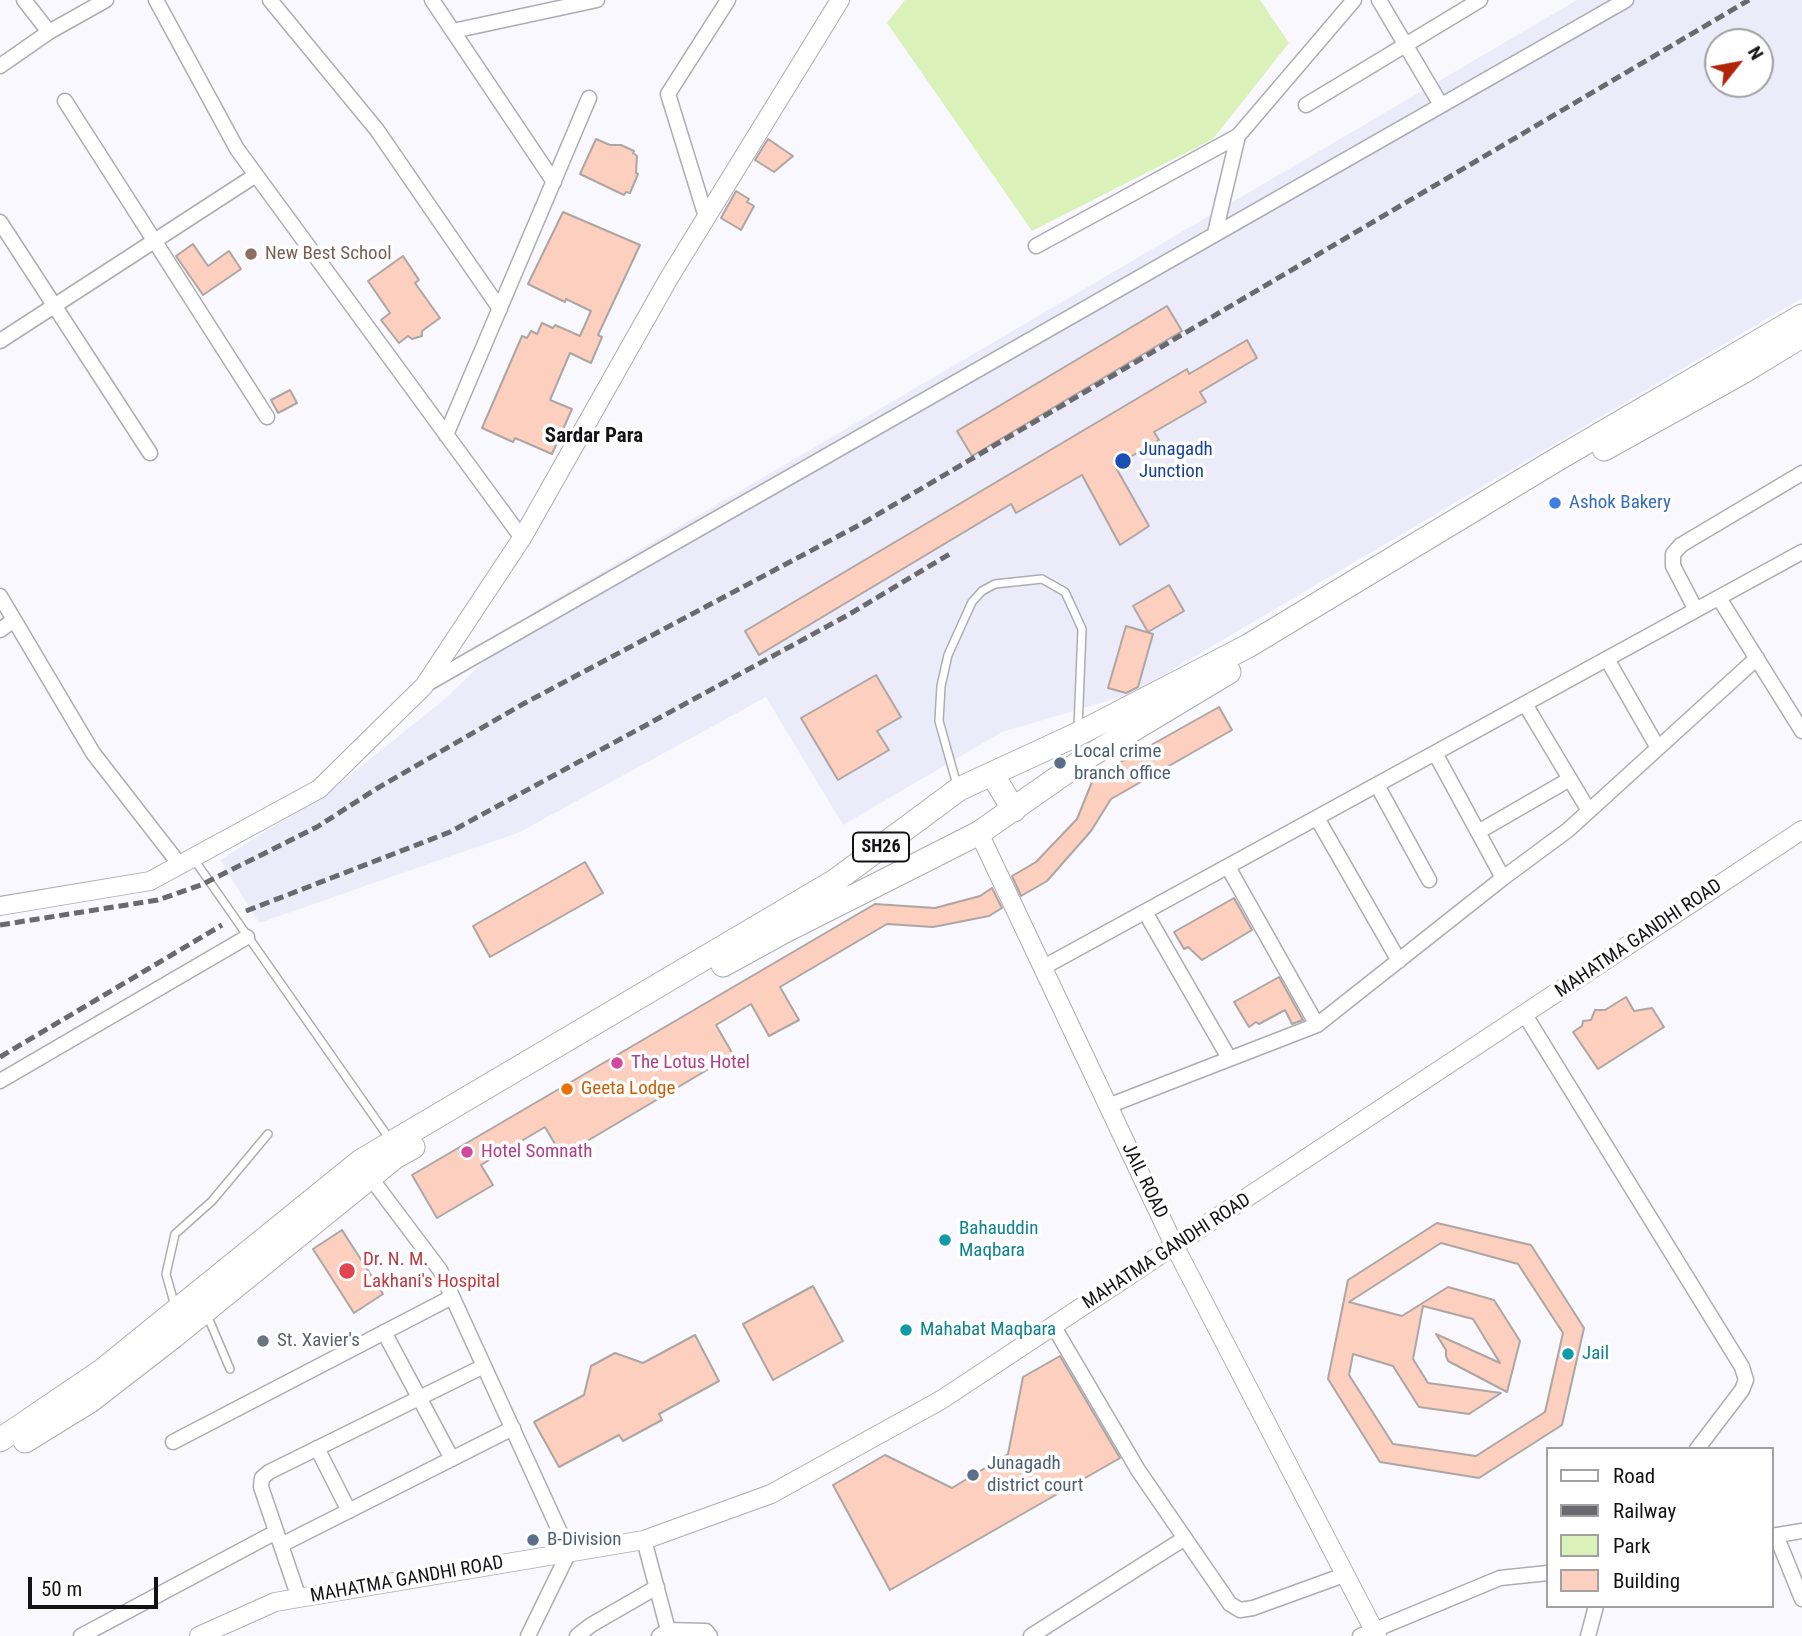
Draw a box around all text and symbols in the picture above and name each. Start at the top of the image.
north arrow [1704,28,1774,98]
text: N [1743,42,1769,64]
place label: New Best School [265,243,392,265]
marker: New Best School [243,246,259,262]
district label: Sardar Para [545,424,643,450]
place label: Junagadh Junction [1139,439,1213,483]
marker: Junagadh Junction [1113,451,1133,471]
place label: Ashok Bakery [1569,492,1671,514]
marker: Ashok Bakery [1547,495,1563,511]
place label: Local crime branch office [1074,741,1171,785]
marker: Local crime branch office [1052,755,1068,771]
road number: SH26 [853,832,909,862]
street label: MAHATMA GANDHI ROAD [1551,875,1727,1003]
place label: The Lotus Hotel [631,1052,750,1074]
marker: The Lotus Hotel [609,1055,625,1071]
place label: Geeta Lodge [581,1078,675,1100]
marker: Geeta Lodge [559,1081,575,1097]
street label: JAIL ROAD [1116,1140,1172,1222]
place label: Hotel Somnath [481,1141,592,1163]
marker: Hotel Somnath [459,1144,475,1160]
street label: MAHATMA GANDHI ROAD [1079,1189,1255,1315]
place label: Bahauddin Maqbara [959,1218,1038,1262]
marker: Bahauddin Maqbara [937,1232,953,1248]
place label: Dr. N. M. Lakhani's Hospital [363,1249,500,1293]
marker: Dr. N. M. Lakhani's Hospital [337,1261,357,1281]
place label: Mahabat Maqbara [920,1319,1056,1341]
marker: Mahabat Maqbara [898,1322,914,1338]
place label: St. Xavier's [277,1330,360,1352]
marker: St. Xavier's [255,1333,271,1349]
place label: Jail [1582,1343,1609,1365]
marker: Jail [1560,1346,1576,1362]
legend [1546,1447,1774,1608]
place label: Junagadh district court [987,1453,1083,1497]
text: Road [1613,1464,1655,1488]
marker: Junagadh district court [965,1467,981,1483]
text: Railway [1613,1499,1676,1523]
place label: B-Division [547,1529,622,1551]
marker: B-Division [525,1532,541,1548]
text: Park [1613,1534,1650,1558]
street label: MAHATMA GANDHI ROAD [309,1552,505,1608]
scale bar [32,1562,161,1606]
text: Building [1613,1569,1680,1593]
text: 50 m [41,1577,82,1601]

